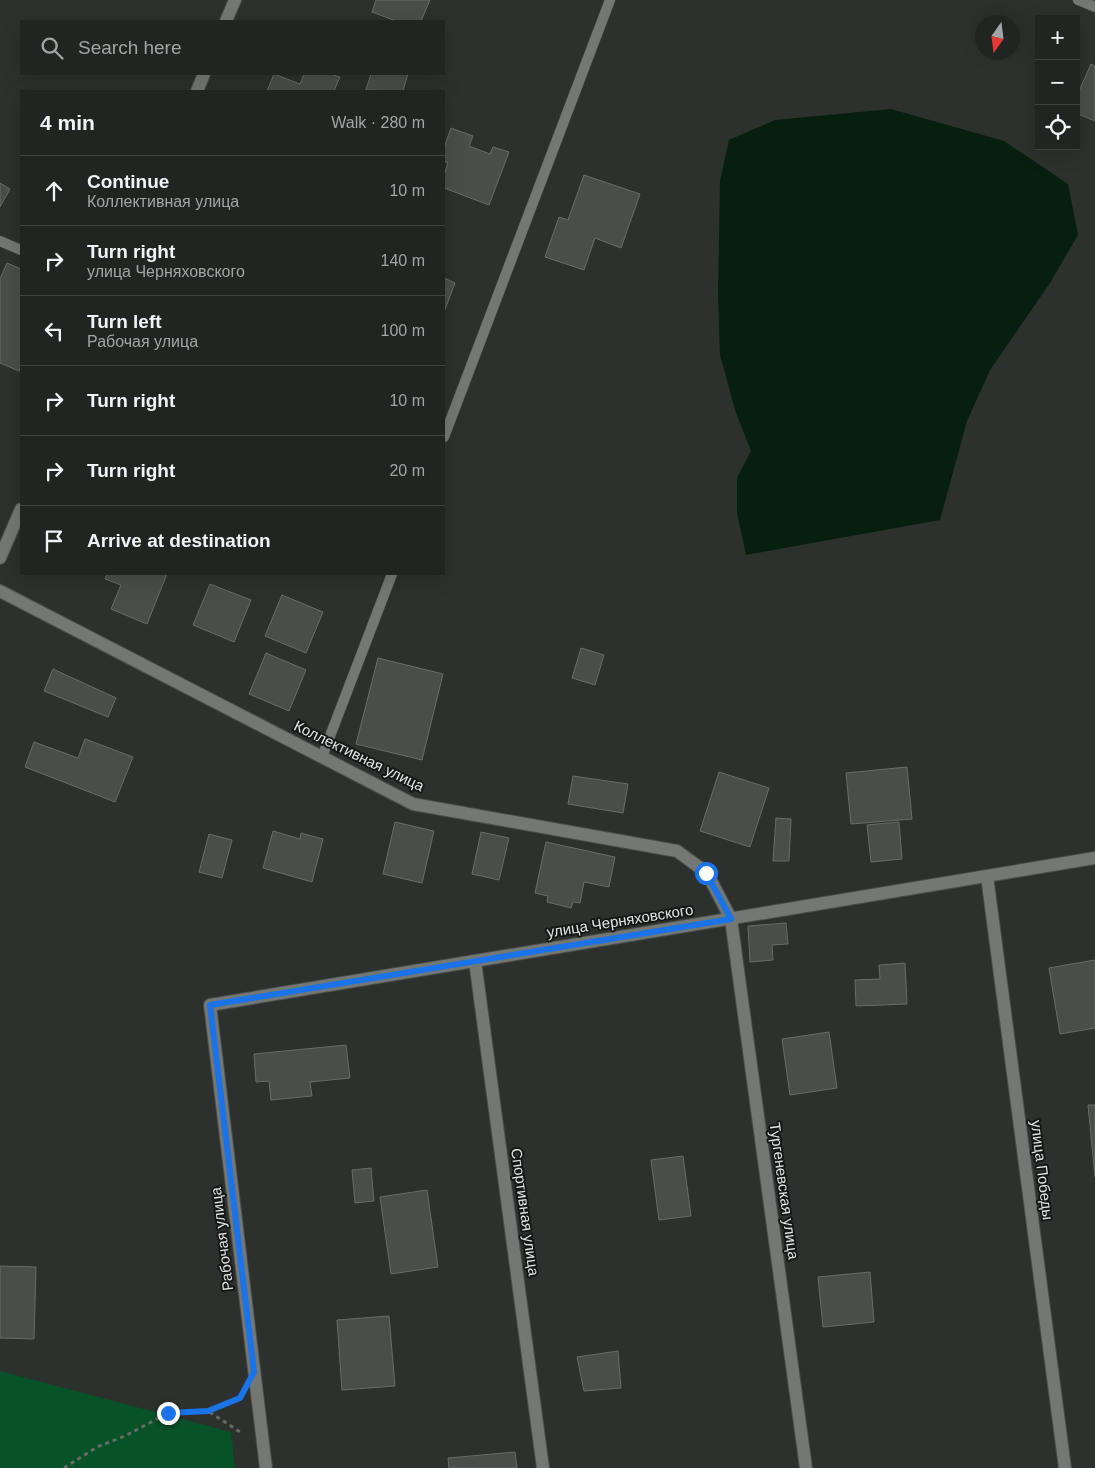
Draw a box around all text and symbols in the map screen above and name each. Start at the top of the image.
north arrow [975,15,1020,60]
map controls [1035,15,1080,150]
button: + [1035,15,1080,60]
search box [20,20,445,75]
icon: search [38,34,66,62]
text: Search here [78,37,182,58]
button: − [1035,60,1080,105]
button: locate [1035,105,1080,150]
text: 4 min [40,111,95,134]
text: Walk · 280 m [331,114,425,131]
text: Continue [87,171,169,192]
icon: ahead [40,177,68,205]
text: 10 m [389,182,425,199]
text: Коллективная улица [87,193,239,210]
text: Turn right [87,241,175,262]
icon: right [40,247,68,275]
text: 140 m [381,252,425,269]
text: улица Черняховского [87,263,245,280]
text: Turn left [87,311,162,332]
icon: left [40,317,68,345]
text: 100 m [381,322,425,339]
text: Рабочая улица [87,333,198,350]
icon: right [40,387,68,415]
text: Turn right [87,390,175,411]
text: 10 m [389,392,425,409]
icon: right [40,457,68,485]
text: Turn right [87,460,175,481]
text: 20 m [389,462,425,479]
icon: arrive [40,527,68,555]
text: Arrive at destination [87,530,271,551]
street label: Коллективная улица [291,717,428,795]
route start [695,862,718,885]
street label: улица Черняховского [545,901,694,940]
street label: улица Победы [1028,1119,1057,1221]
street label: Тургеневская улица [766,1121,803,1261]
street label: Спортивная улица [508,1147,543,1277]
street label: Рабочая улица [207,1186,236,1292]
route end [157,1402,180,1425]

